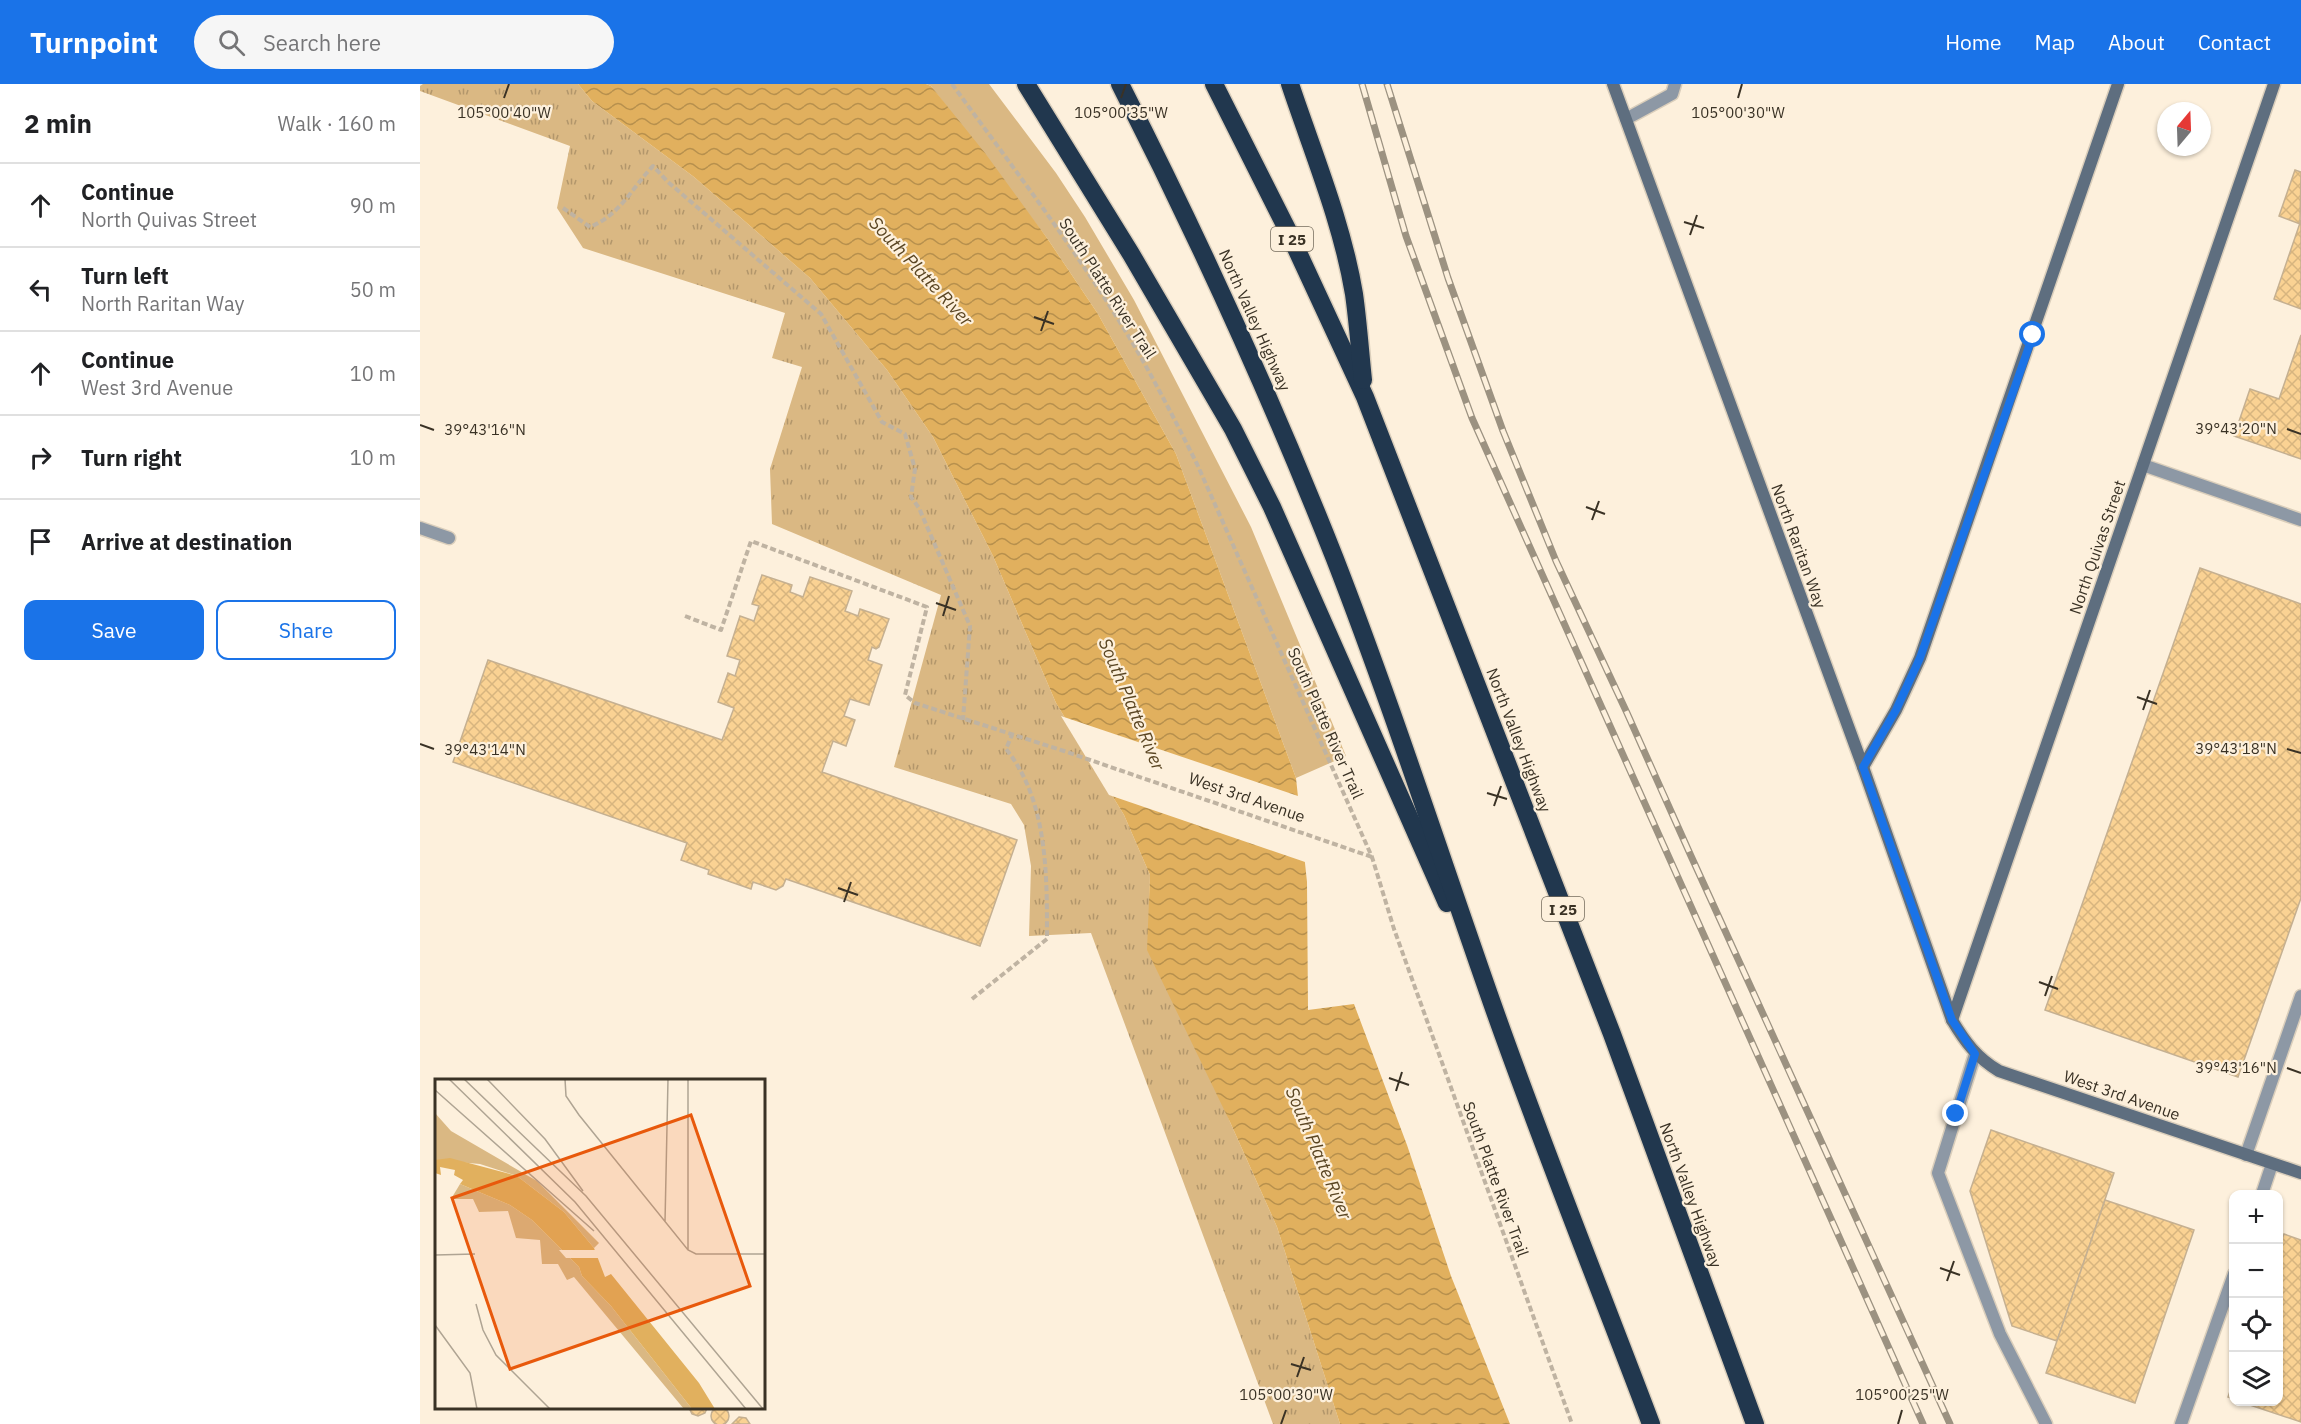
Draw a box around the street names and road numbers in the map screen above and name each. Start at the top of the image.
street label: South Platte River Trail [1055,214,1161,362]
road number: I 25 [1271,227,1313,251]
street label: North Valley Highway [1215,246,1295,394]
street label: North Quivas Street [2065,477,2129,617]
street label: North Raritan Way [1767,481,1831,611]
street label: South Platte River Trail [1284,644,1368,802]
street label: North Valley Highway [1482,665,1556,815]
street label: West 3rd Avenue [1186,768,1308,826]
road number: I 25 [1542,897,1584,921]
street label: West 3rd Avenue [2061,1066,2183,1124]
street label: South Platte River Trail [1459,1099,1533,1259]
street label: North Valley Highway [1655,1120,1727,1270]

